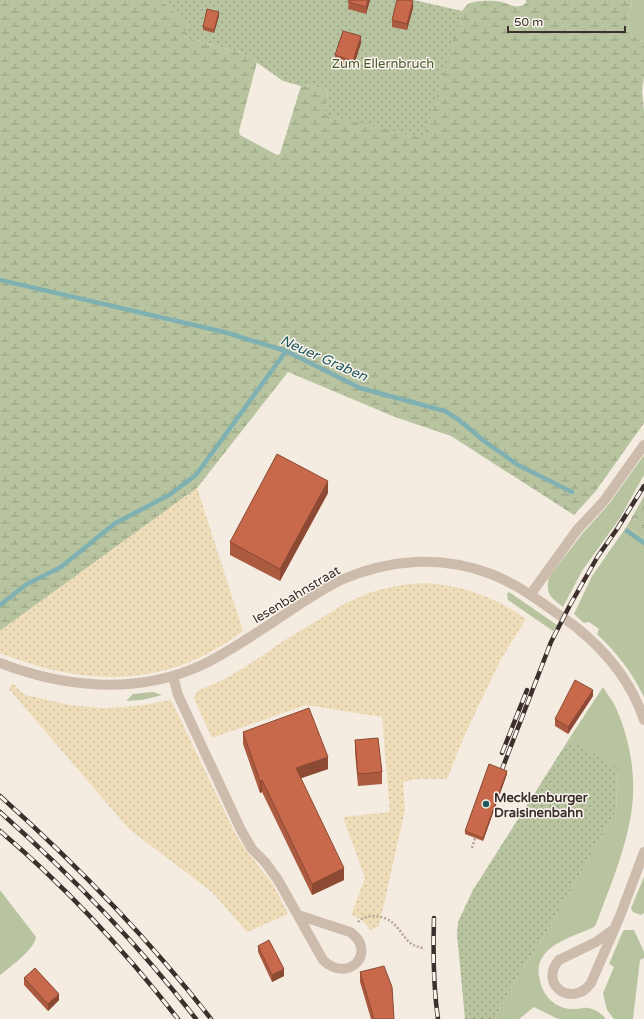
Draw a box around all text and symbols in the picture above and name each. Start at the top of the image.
scale bar [508,8,625,34]
text: 50 m [514,15,543,29]
park label: Zum Ellernbruch [332,56,434,72]
water label: Neuer Graben [278,332,370,385]
street label: Iesenbahnstraat [250,562,343,627]
place label: Mecklenburger Draisinenbahn [494,790,589,821]
marker: Mecklenburger Draisinenbahn [481,799,491,809]

